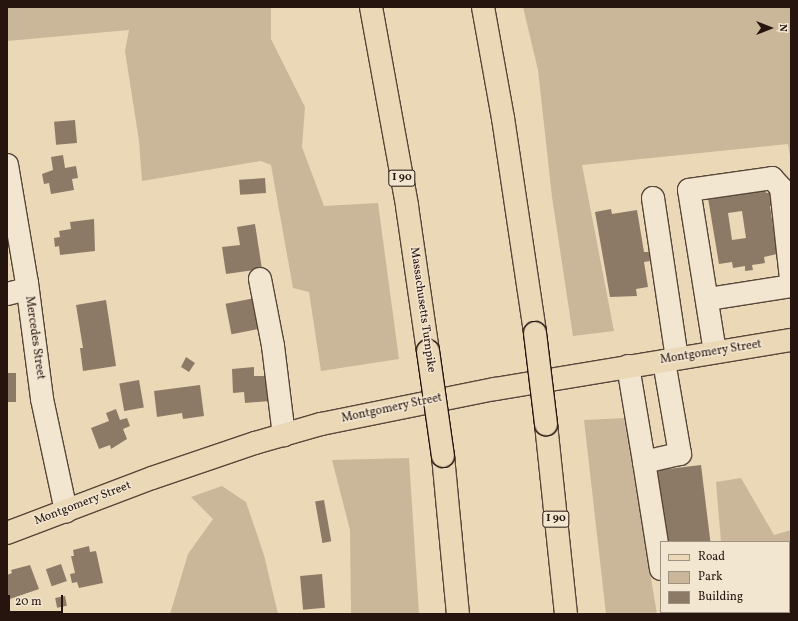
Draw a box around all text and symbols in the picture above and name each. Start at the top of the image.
north arrow [750,8,790,48]
text: N [775,24,790,32]
road number: I 90 [388,169,416,187]
street label: Massachusetts Turnpike [406,246,438,374]
street label: Mercedes Street [21,295,47,381]
street label: Montgomery Street [659,338,763,368]
street label: Montgomery Street [340,391,444,427]
street label: Montgomery Street [32,479,134,529]
road number: I 90 [542,510,570,528]
legend [660,541,790,613]
text: Road [698,549,725,565]
text: Park [698,569,723,585]
scale bar [10,587,65,613]
text: Building [698,589,743,605]
text: 20 m [15,594,42,610]

